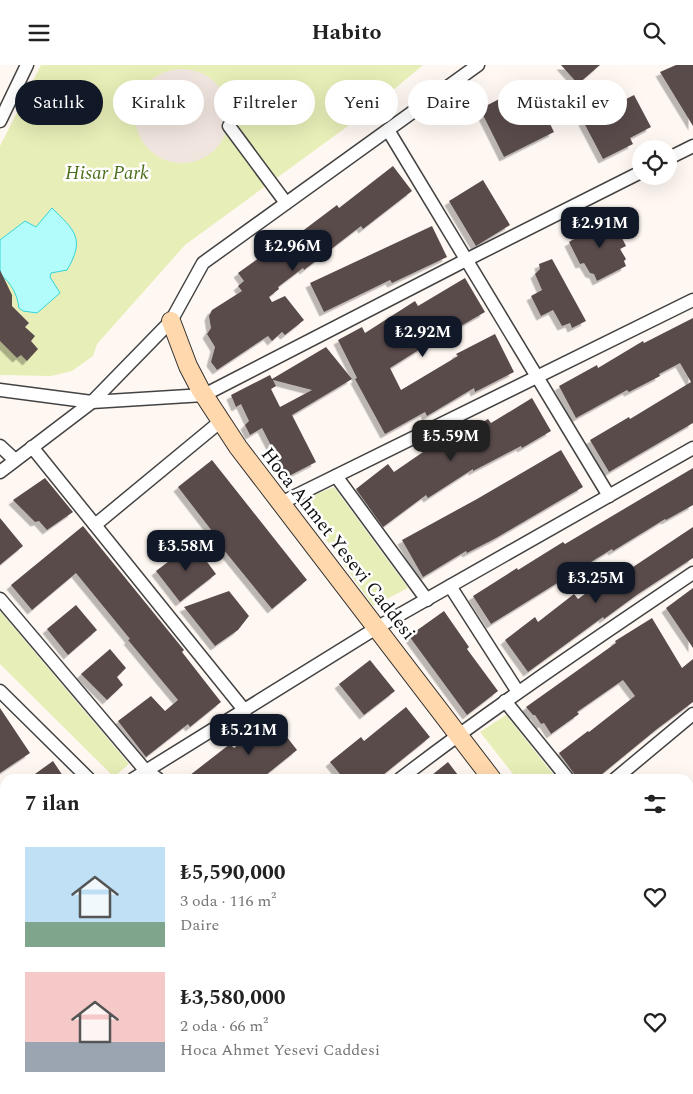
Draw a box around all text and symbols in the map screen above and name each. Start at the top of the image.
text: Habito [311,16,382,49]
icon: menu [25,19,53,47]
icon: search [640,19,668,47]
chip: Satılık [15,80,103,125]
chip: Kiralık [113,80,204,125]
chip: Filtreler [214,80,315,125]
chip: Yeni [325,80,398,125]
chip: Daire [408,80,488,125]
chip: Müstakil ev [498,80,627,125]
map controls [632,140,677,185]
button: locate [632,140,677,185]
park label: Hisar Park [65,159,149,188]
pin: ₺2.91M [559,207,641,249]
text: ₺2.91M [572,211,628,235]
pin: ₺2.96M [252,229,334,272]
text: ₺2.96M [265,234,321,258]
pin: ₺2.92M [382,315,464,358]
text: ₺2.92M [395,320,451,344]
pin: ₺5.59M [410,419,492,462]
text: ₺5.59M [423,424,479,448]
street label: Hoca Ahmet Yesevi Caddesi [253,441,422,646]
pin: ₺3.58M [145,529,227,572]
text: ₺3.58M [158,534,214,558]
pin: ₺3.25M [555,561,637,604]
text: ₺3.25M [568,566,624,590]
pin: ₺5.21M [208,713,290,756]
text: ₺5.21M [221,718,277,742]
text: 7 ilan [25,788,80,820]
icon: filters [641,790,669,818]
text: ₺5,590,000 [180,857,286,889]
icon: home [65,867,125,927]
icon: heart [641,883,669,911]
text: 3 oda · 116 m² [180,889,276,913]
text: Daire [180,913,219,937]
text: ₺3,580,000 [180,982,286,1014]
icon: home [65,992,125,1052]
icon: heart [641,1008,669,1036]
text: 2 oda · 66 m² [180,1014,268,1038]
text: Hoca Ahmet Yesevi Caddesi [180,1038,380,1062]

